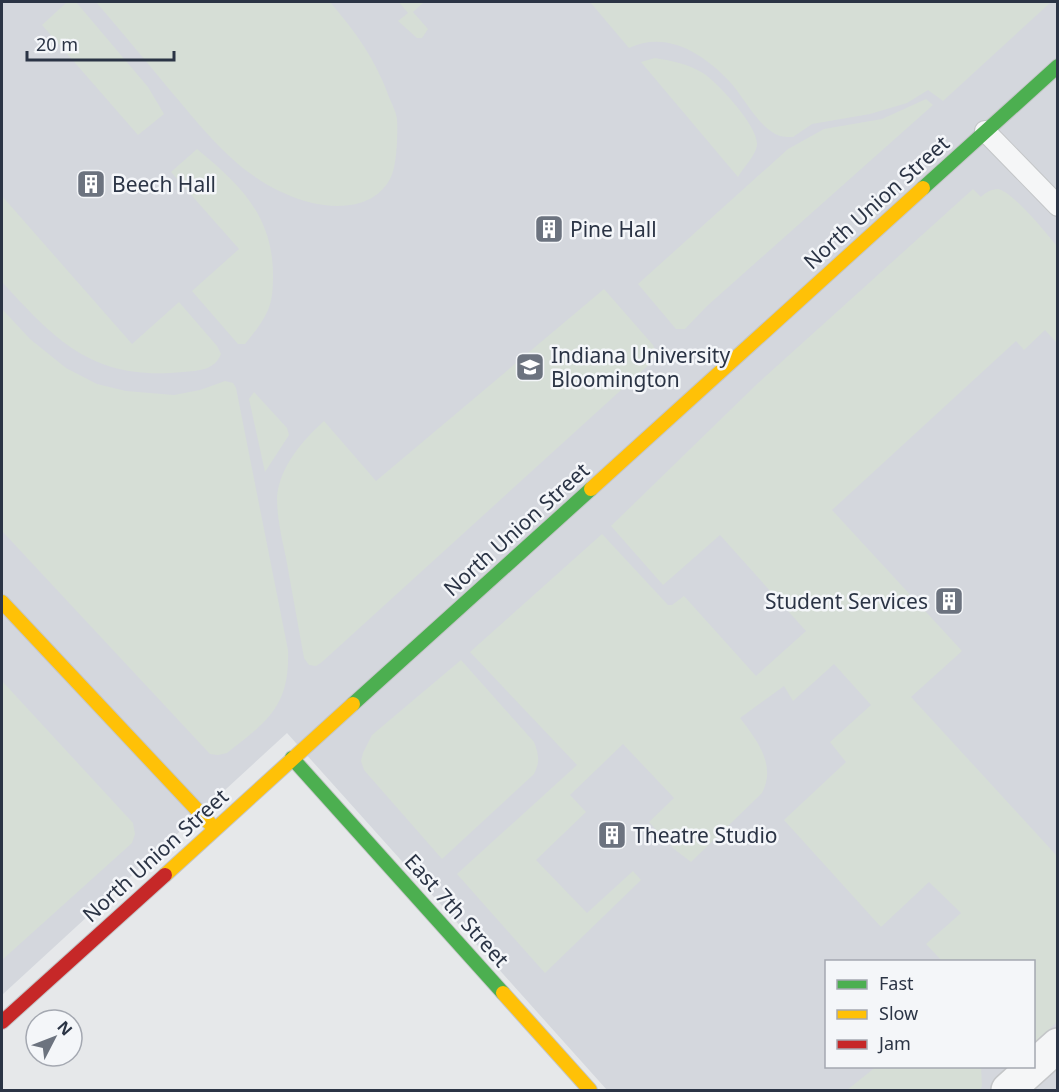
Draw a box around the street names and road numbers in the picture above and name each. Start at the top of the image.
street label: North Union Street [797,129,955,275]
street label: North Union Street [437,456,595,602]
street label: North Union Street [76,782,234,928]
street label: East 7th Street [399,847,516,973]

